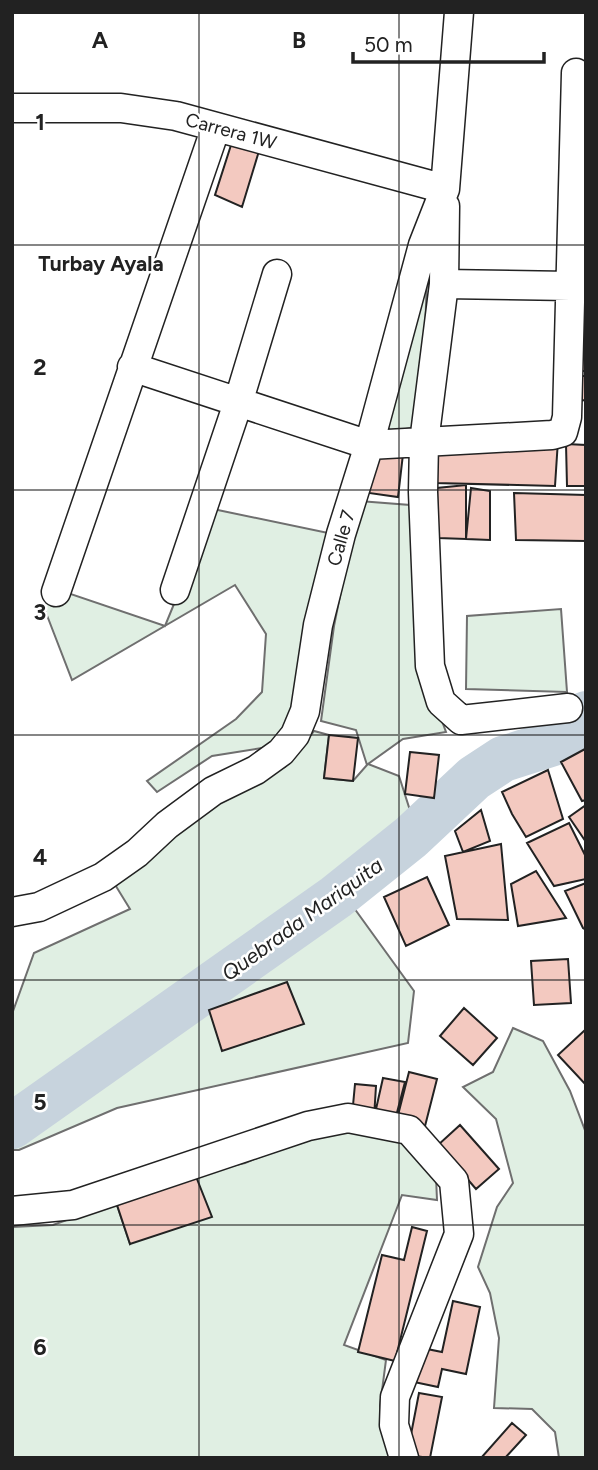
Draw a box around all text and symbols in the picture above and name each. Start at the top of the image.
scale bar [353,21,544,65]
text: A [92,26,109,54]
text: B [292,26,306,54]
text: 50 m [364,32,413,57]
text: 1 [35,108,45,136]
street label: Carrera 1W [183,108,280,154]
district label: Turbay Ayala [38,251,164,276]
text: 2 [33,353,47,381]
street label: Calle 7 [322,507,360,569]
text: 3 [34,598,46,626]
text: 4 [33,843,47,871]
water label: Quebrada Mariquita [217,852,387,986]
text: 5 [33,1088,47,1116]
text: 6 [33,1333,47,1361]

